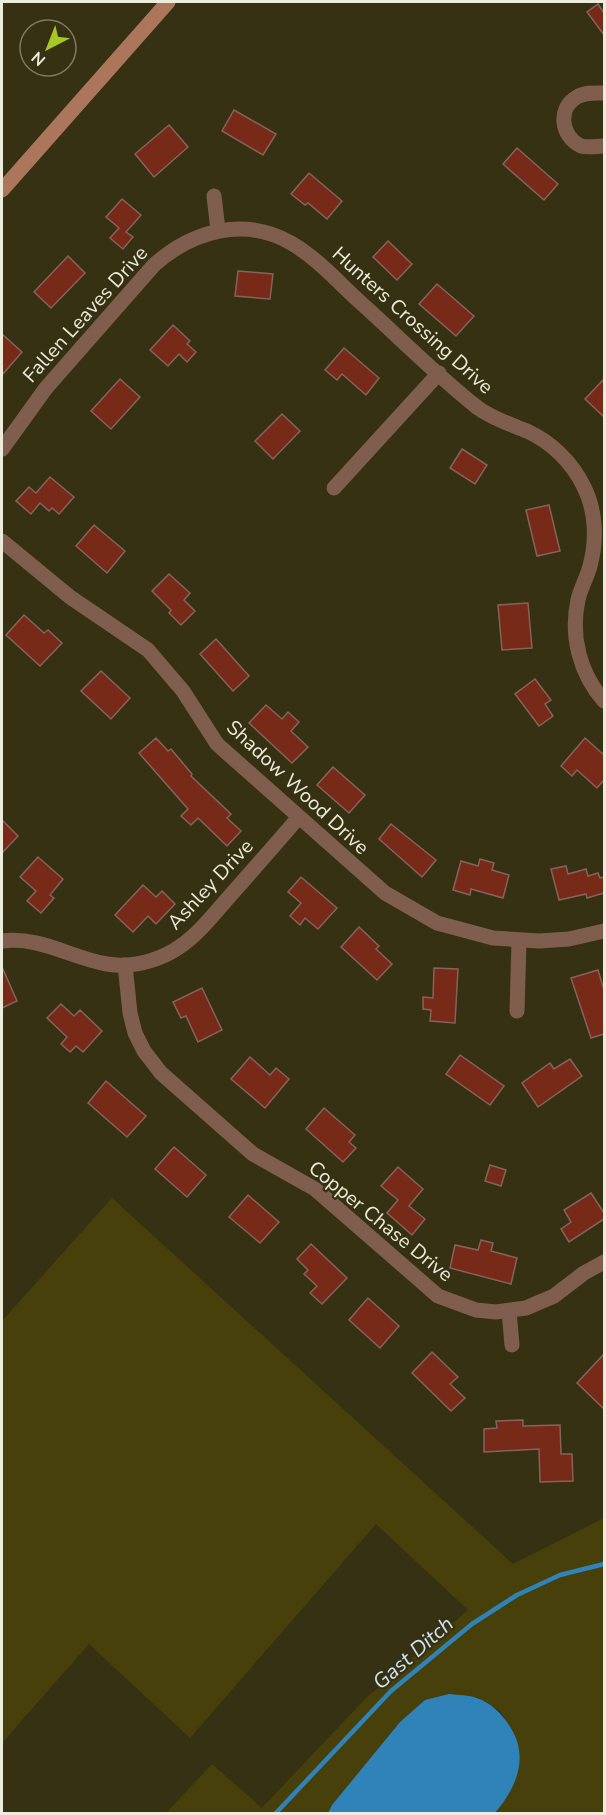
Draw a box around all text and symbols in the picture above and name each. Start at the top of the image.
north arrow [18,18,78,78]
text: N [27,46,50,71]
street label: Fallen Leaves Drive [17,240,154,388]
street label: Hunters Crossing Drive [326,241,499,400]
street label: Shadow Wood Drive [220,714,375,861]
street label: Ashley Drive [161,833,259,935]
street label: Copper Chase Drive [303,1155,459,1288]
water label: Gast Ditch [367,1610,459,1696]

